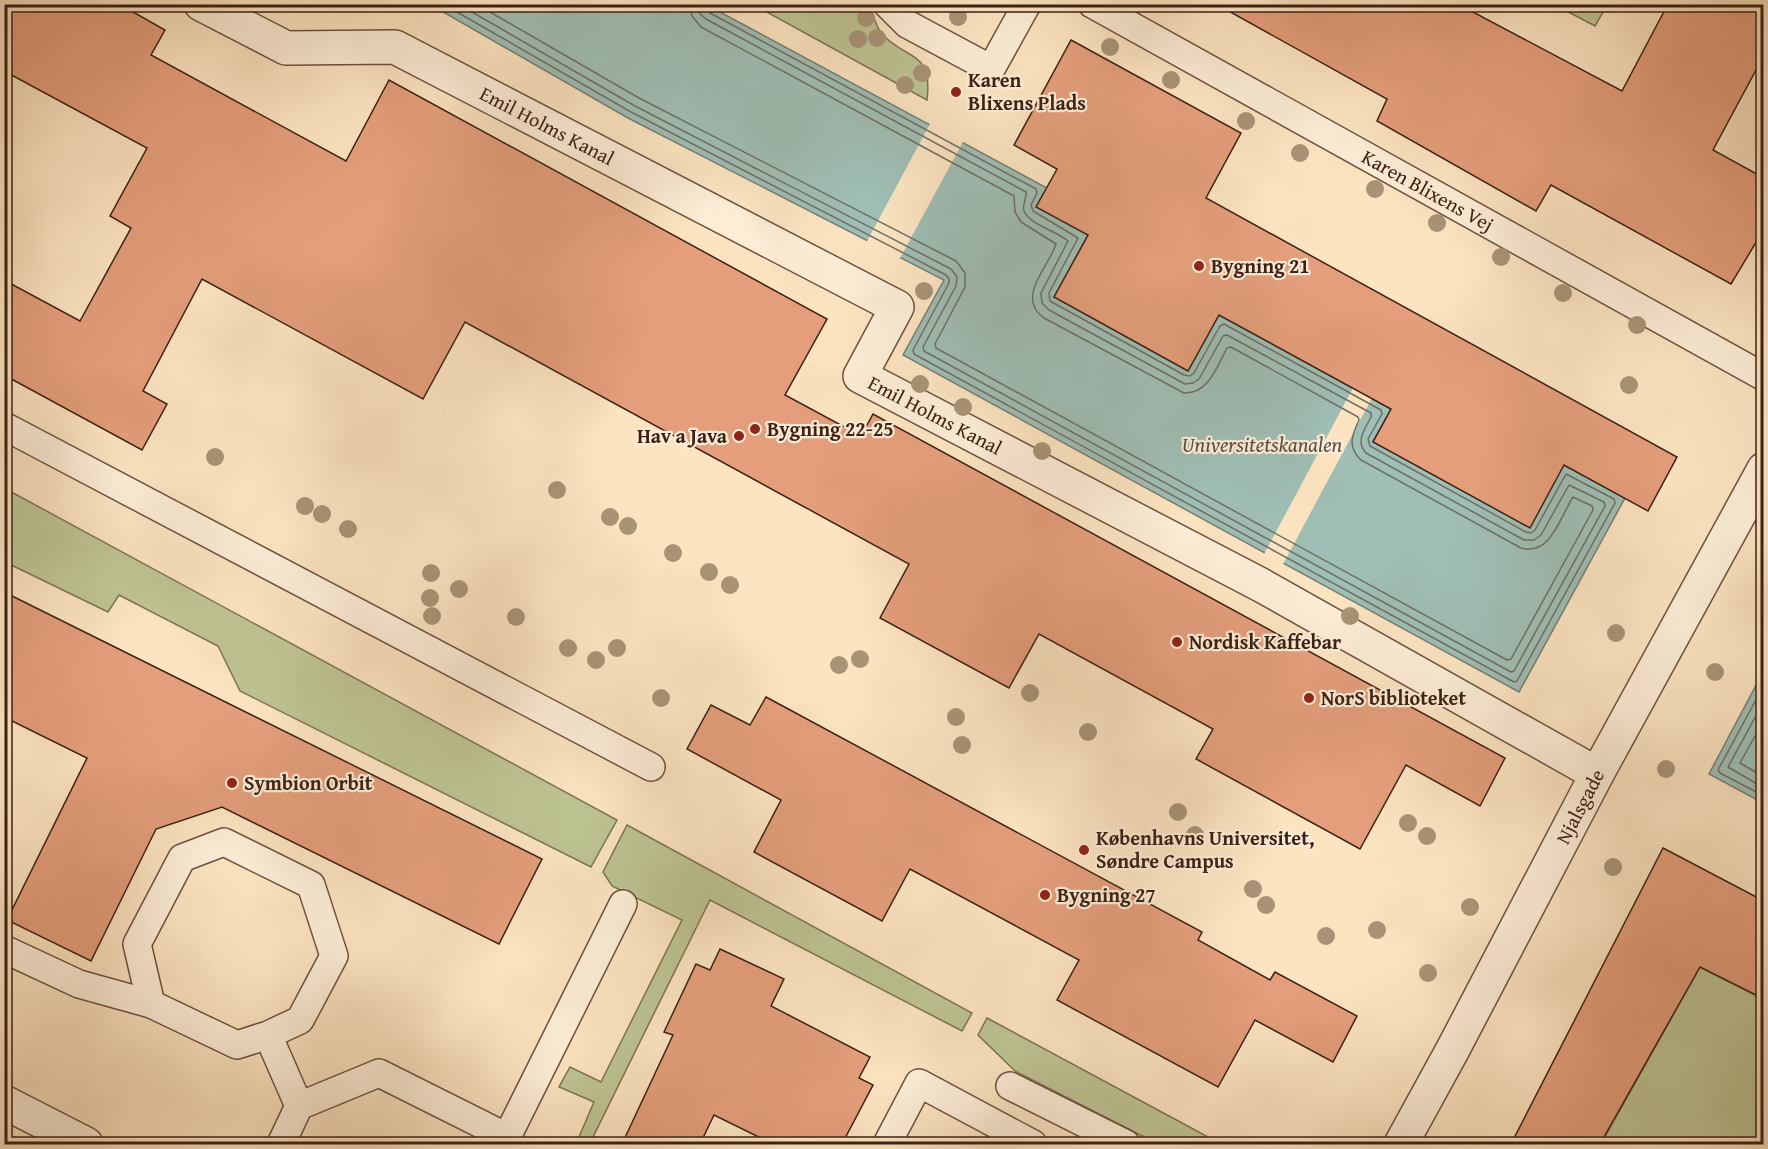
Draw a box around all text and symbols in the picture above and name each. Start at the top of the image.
place label: Karen Blixens Plads [968,65,1086,117]
street label: Emil Holms Kanal [475,79,620,172]
marker: Karen Blixens Plads [949,85,963,99]
street label: Karen Blixens Vej [1357,142,1499,238]
place label: Bygning 21 [1211,251,1310,280]
marker: Bygning 21 [1192,259,1206,273]
street label: Emil Holms Kanal [863,368,1008,462]
place label: Bygning 22-25 [767,414,894,443]
place label: Hav a Java [637,421,728,450]
marker: Bygning 22-25 [748,422,762,436]
marker: Hav a Java [732,429,746,443]
water label: Universitetskanalen [1182,429,1343,460]
place label: Nordisk Kaffebar [1189,627,1341,656]
marker: Nordisk Kaffebar [1170,635,1184,649]
place label: NorS biblioteket [1321,683,1466,712]
marker: NorS biblioteket [1302,691,1316,705]
street label: Njalsgade [1548,764,1611,849]
place label: Symbion Orbit [244,768,373,797]
marker: Symbion Orbit [225,776,239,790]
place label: Københavns Universitet, Søndre Campus [1096,823,1314,875]
marker: Københavns Universitet, Søndre Campus [1077,843,1091,857]
place label: Bygning 27 [1057,880,1156,909]
marker: Bygning 27 [1038,888,1052,902]

